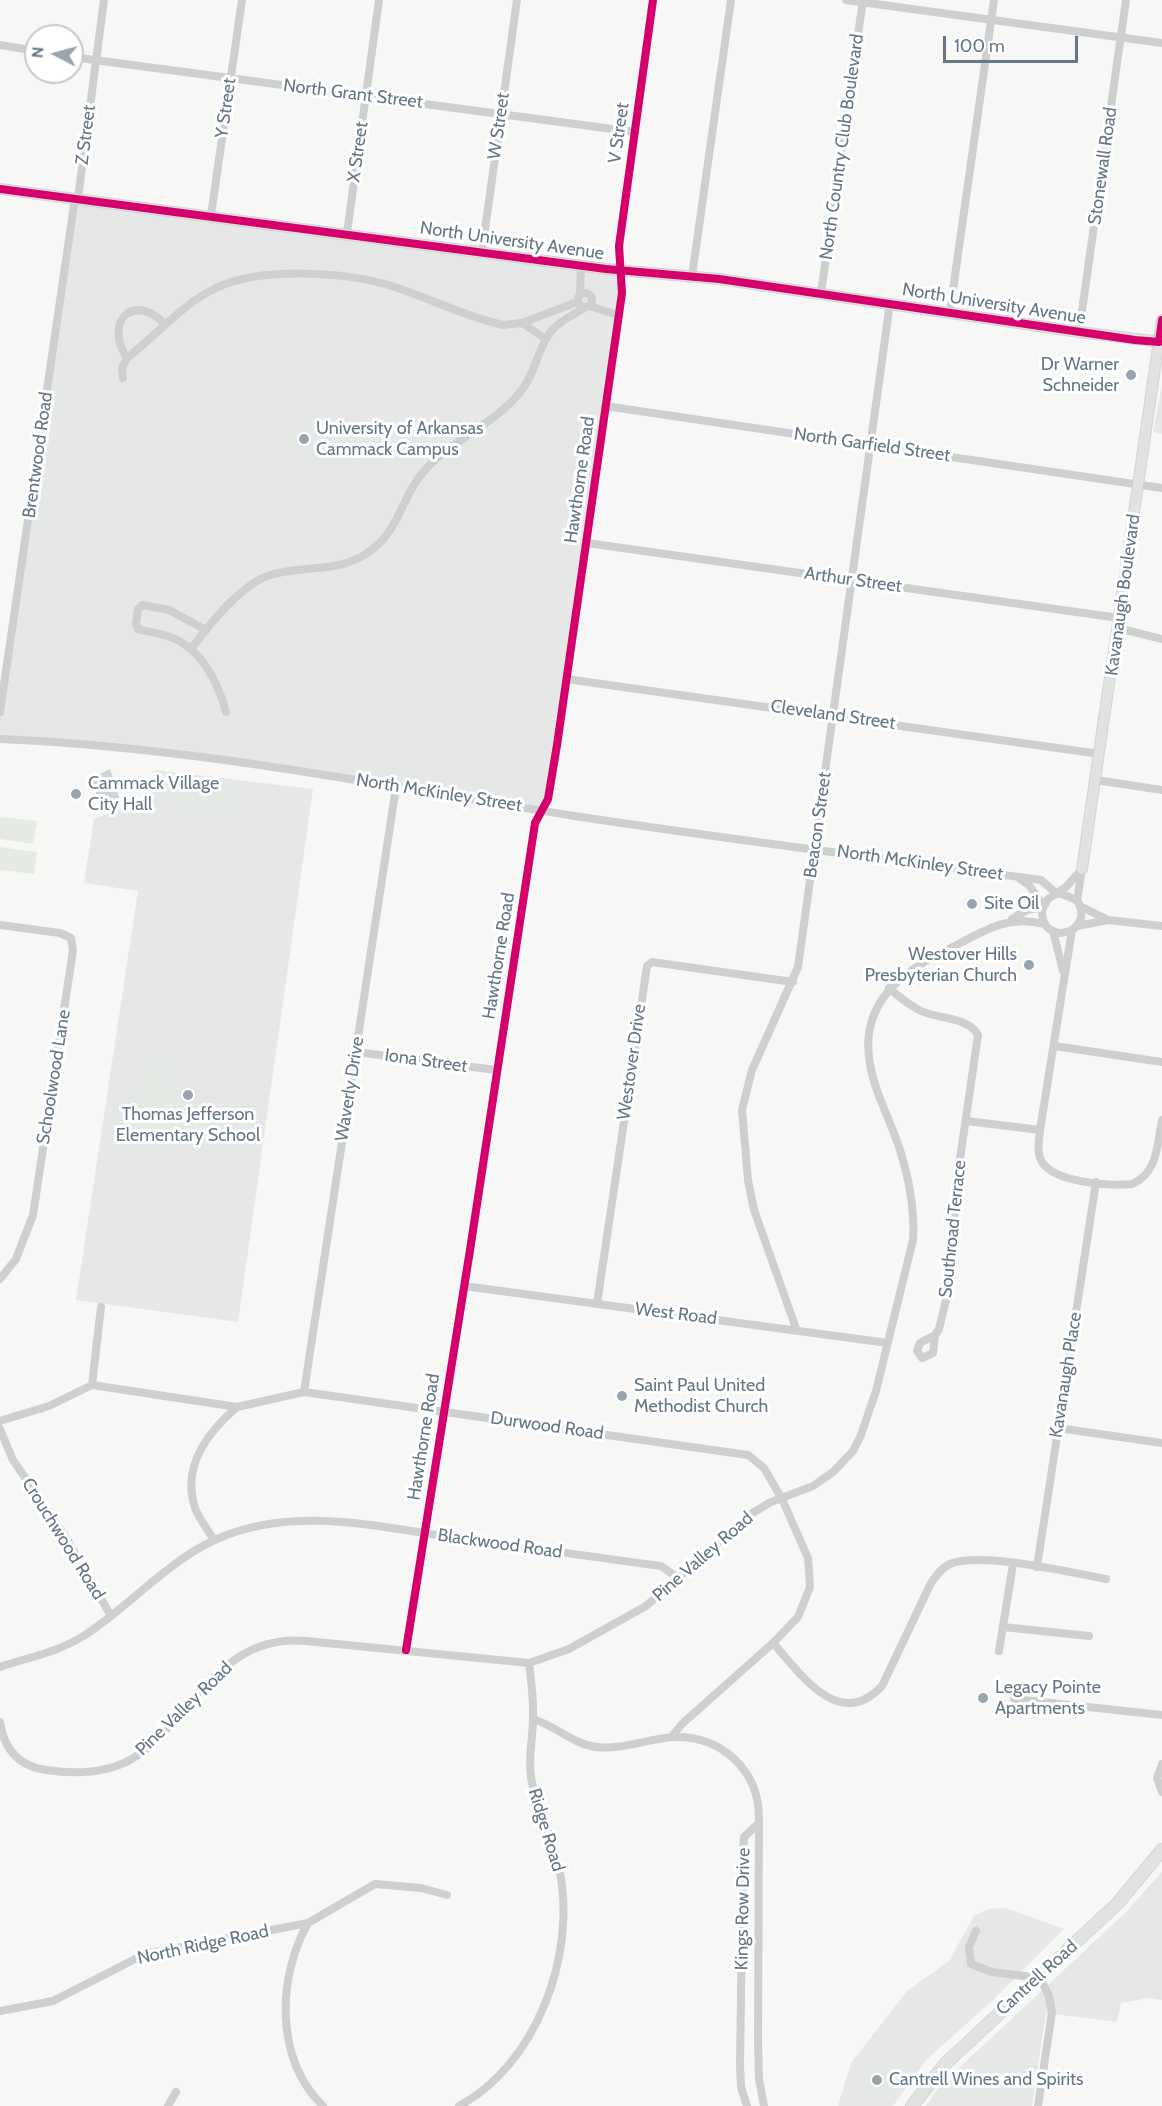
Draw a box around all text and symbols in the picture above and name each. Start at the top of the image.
north arrow [24,24,84,84]
scale bar [946,24,1081,62]
street label: North Country Club Boulevard [815,33,869,261]
text: 100 m [954,35,1005,57]
text: N [28,46,48,59]
street label: North Grant Street [282,75,424,113]
street label: Y Street [211,77,241,139]
street label: W Street [484,91,514,161]
street label: V Street [604,101,634,165]
street label: Z Street [72,104,100,166]
street label: Stonewall Road [1084,106,1122,226]
street label: X Street [343,120,373,184]
street label: North University Avenue [419,217,605,265]
street label: North University Avenue [901,279,1087,329]
place label: Dr Warner Schneider [1041,354,1119,397]
marker: Dr Warner Schneider [1124,368,1138,382]
street label: Brentwood Road [18,391,58,519]
street label: Hawthorne Road [560,415,600,545]
place label: University of Arkansas Cammack Campus [316,418,484,460]
street label: North Garfield Street [792,423,952,467]
marker: University of Arkansas Cammack Campus [297,432,311,446]
street label: Kavanaugh Boulevard [1101,513,1145,677]
street label: Arthur Street [803,562,903,598]
street label: Cleveland Street [769,696,897,734]
street label: North McKinley Street [355,769,523,817]
street label: Beacon Street [800,771,836,879]
place label: Cammack Village City Hall [88,773,219,816]
marker: Cammack Village City Hall [69,787,83,801]
street label: North McKinley Street [836,841,1004,885]
street label: Hawthorne Road [478,891,520,1021]
place label: Site Oil [984,893,1039,915]
marker: Site Oil [965,897,979,911]
place label: Westover Hills Presbyterian Church [865,944,1017,986]
marker: Westover Hills Presbyterian Church [1022,958,1036,972]
street label: Westover Drive [613,1003,651,1121]
street label: Schoolwood Lane [33,1008,75,1146]
street label: Waverly Drive [331,1035,369,1143]
street label: Iona Street [383,1045,469,1077]
marker: Thomas Jefferson Elementary School [181,1088,195,1102]
place label: Thomas Jefferson Elementary School [116,1104,260,1146]
street label: Southroad Terrace [935,1159,971,1299]
street label: West Road [634,1298,718,1330]
street label: Kavanaugh Place [1045,1311,1087,1439]
street label: Hawthorne Road [403,1372,445,1502]
place label: Saint Paul United Methodist Church [634,1375,768,1418]
marker: Saint Paul United Methodist Church [615,1389,629,1403]
street label: Durwood Road [489,1407,605,1445]
street label: Crouchwood Road [17,1474,109,1604]
street label: Pine Valley Road [648,1508,758,1606]
street label: Blackwood Road [436,1525,564,1563]
street label: Pine Valley Road [131,1657,237,1761]
place label: Legacy Pointe Apartments [995,1677,1101,1720]
marker: Legacy Pointe Apartments [976,1691,990,1705]
street label: Ridge Road [523,1786,569,1874]
street label: Kings Row Drive [731,1847,755,1971]
street label: North Ridge Road [135,1921,271,1969]
street label: Cantrell Road [992,1936,1082,2020]
place label: Cantrell Wines and Spirits [889,2069,1083,2091]
marker: Cantrell Wines and Spirits [870,2073,884,2087]

